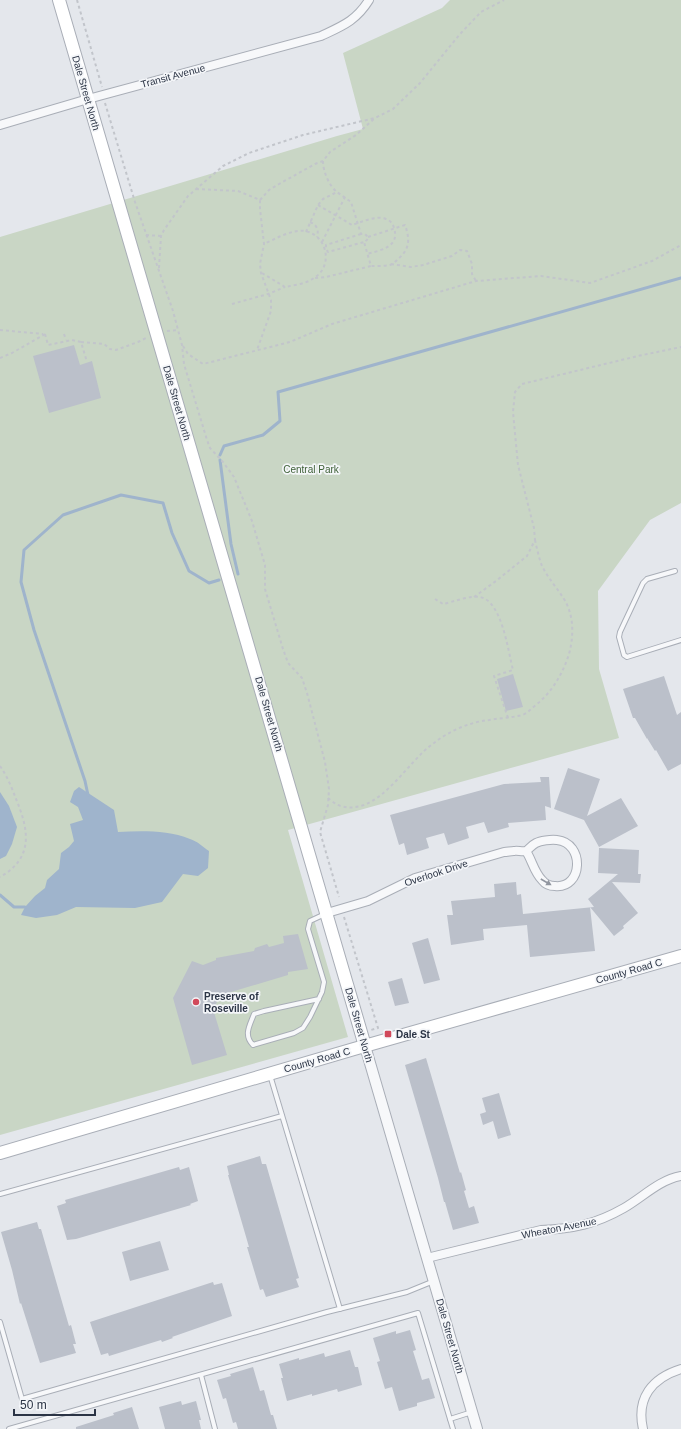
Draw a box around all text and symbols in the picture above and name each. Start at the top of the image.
street label: Dale Street North [70,54,102,132]
street label: Transit Avenue [140,62,207,90]
street label: Dale Street North [161,364,193,442]
park label: Central Park [283,464,340,475]
street label: Dale Street North [253,675,285,753]
street label: Overlook Drive [403,857,470,888]
one-way arrow [540,879,552,886]
street label: County Road C [595,956,663,986]
street label: Dale Street North [343,986,375,1064]
place label: Preserve of Roseville [204,991,259,1014]
marker: Preserve of Roseville [191,997,201,1007]
marker: Dale St [383,1029,393,1039]
place label: Dale St [396,1029,431,1040]
street label: County Road C [283,1045,351,1075]
street label: Wheaton Avenue [521,1215,598,1241]
street label: Dale Street North [434,1297,466,1375]
scale bar [14,1391,95,1417]
text: 50 m [20,1398,47,1412]

